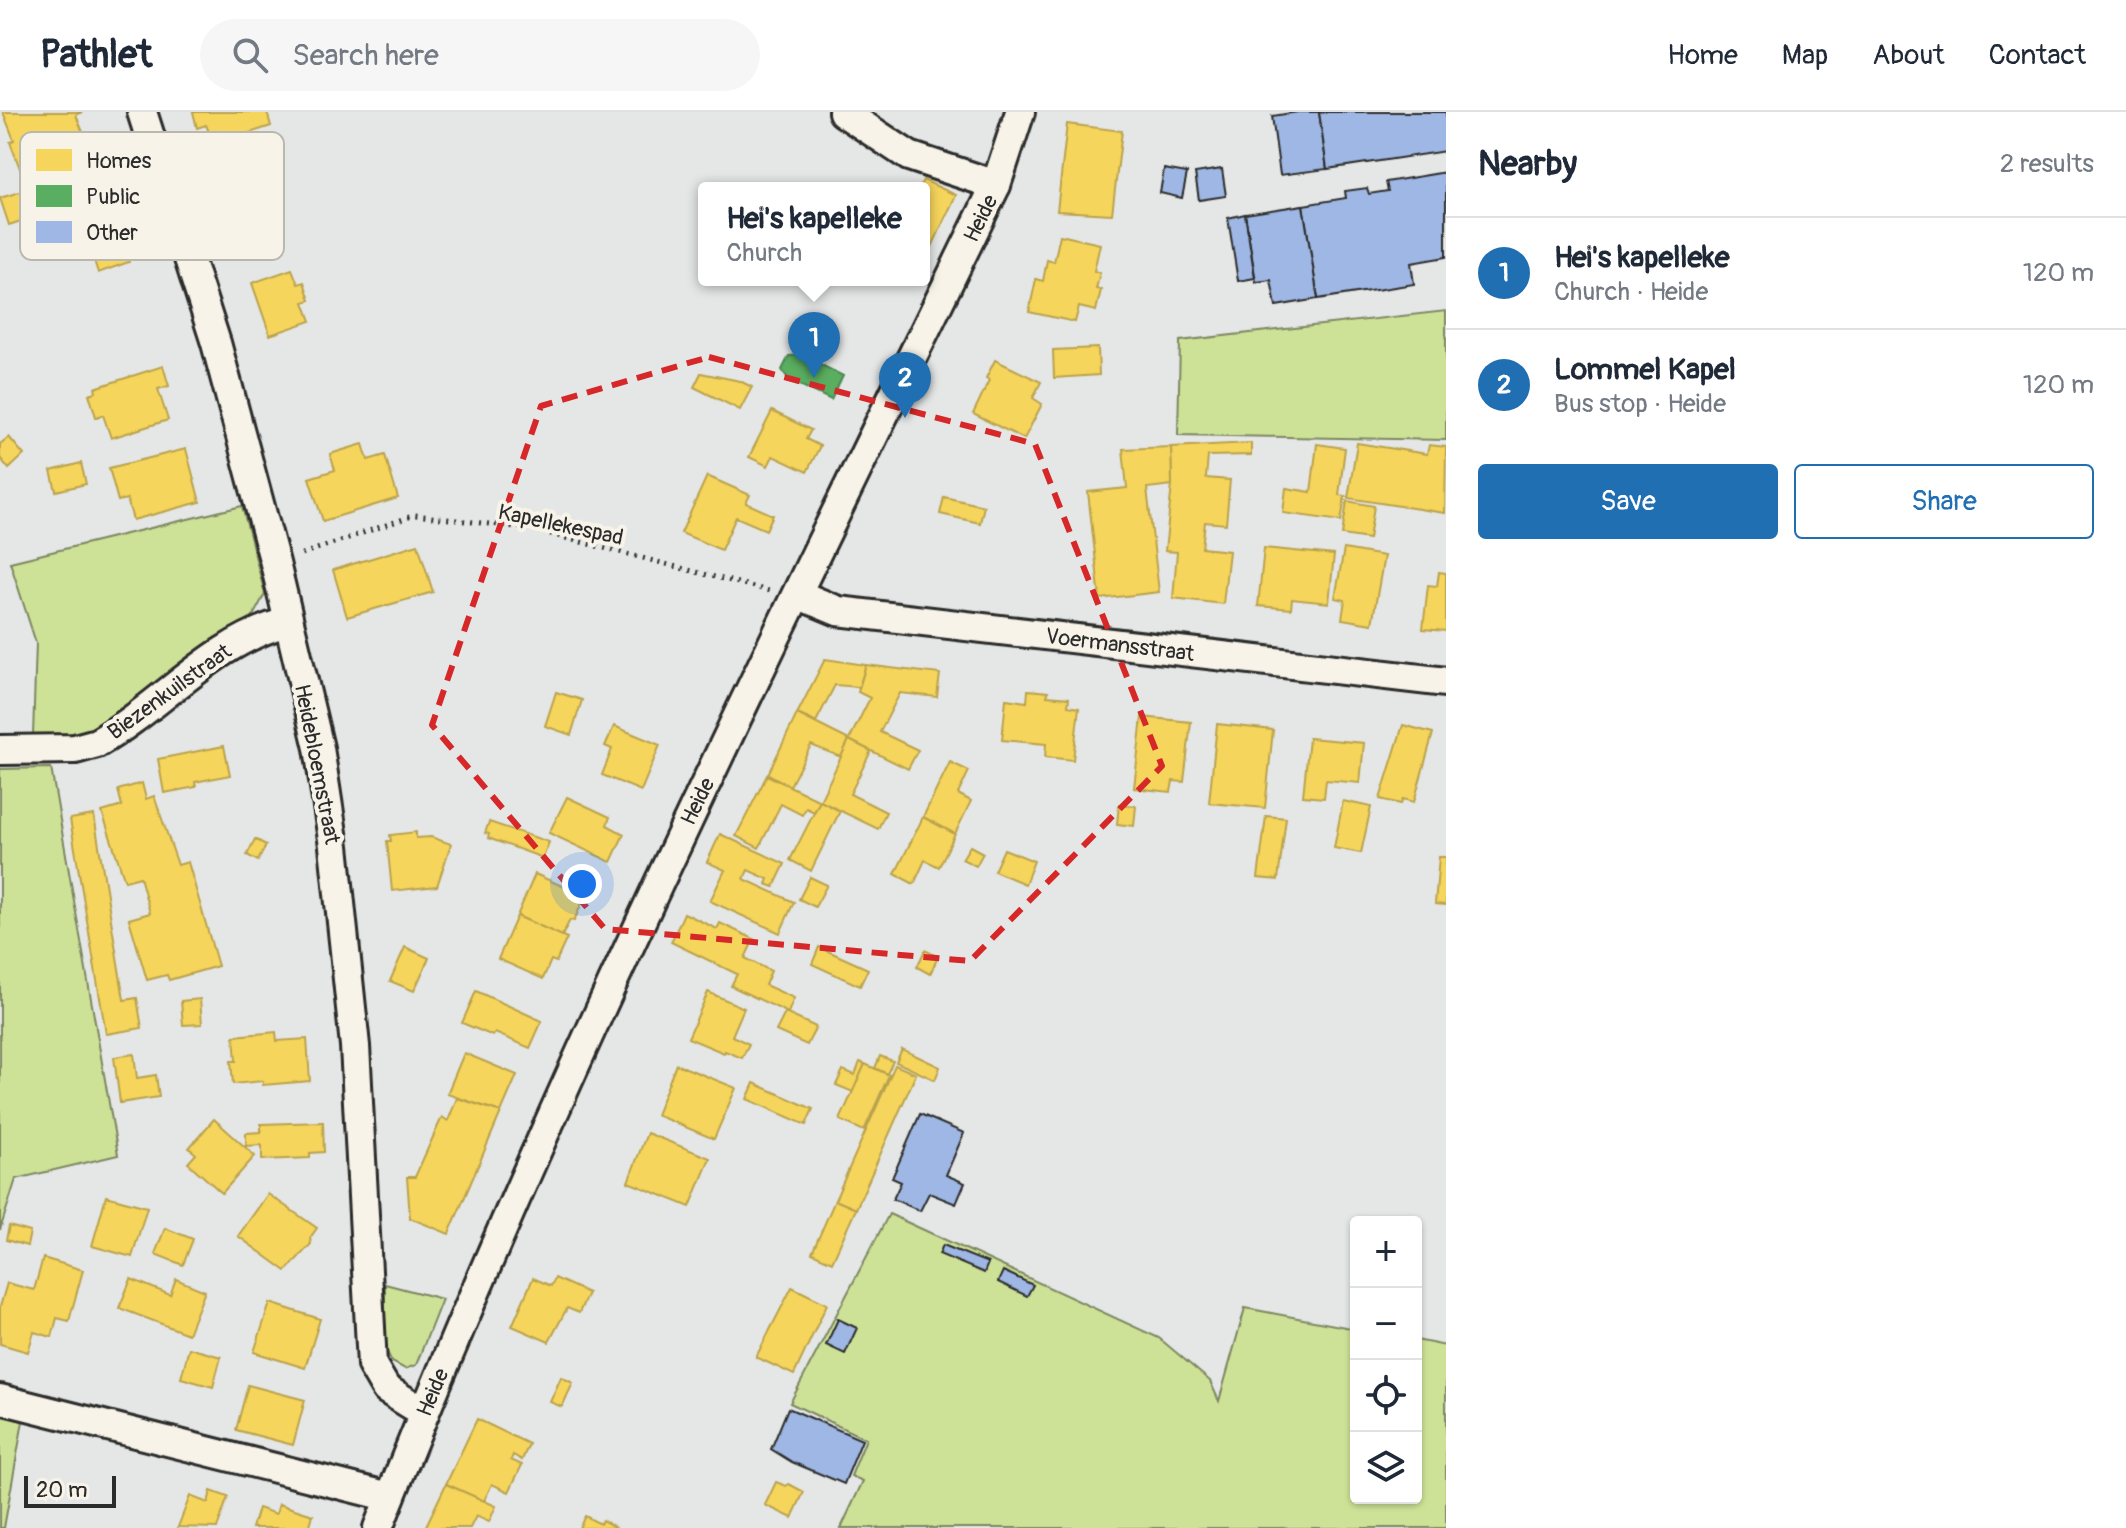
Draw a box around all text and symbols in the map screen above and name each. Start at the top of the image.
search box [200,19,760,91]
text: Pathlet [40,31,152,79]
icon: search [228,33,272,77]
text: Search here [292,37,439,74]
text: Home [1667,38,1738,73]
text: Map [1782,38,1828,73]
text: About [1872,38,1945,73]
text: Contact [1989,38,2086,73]
legend [20,132,284,260]
text: Nearby [1478,143,1577,186]
text: Homes [86,147,151,175]
text: 2 results [2000,148,2094,180]
popup [698,182,930,286]
text: Public [86,183,140,211]
street label: Heide [957,190,1004,247]
text: Hei's kapelleke [726,200,902,237]
text: Other [86,219,138,247]
text: Church [726,237,802,269]
text: Hei's kapelleke [1554,239,1730,276]
text: 1 [1499,257,1509,289]
text: 120 m [2023,257,2094,289]
text: Church · Heide [1554,276,1708,308]
pin: 1 [788,312,840,378]
text: Lommel Kapel [1554,351,1736,388]
pin: 2 [879,352,931,418]
text: 2 [1497,369,1511,401]
text: 120 m [2023,369,2094,401]
text: Bus stop · Heide [1554,388,1726,420]
button: Save [1478,464,1778,539]
button: Share [1794,464,2094,539]
street label: Kapellekespad [496,498,626,552]
street label: Voermansstraat [1044,622,1196,668]
street label: Biezenkuilstraat [102,637,237,746]
street label: Heidebloemstraat [288,682,346,847]
street label: Heide [674,773,721,830]
your location [562,864,602,904]
map controls [1350,1216,1422,1504]
button: + [1350,1216,1422,1288]
button: − [1350,1288,1422,1360]
button: locate [1350,1360,1422,1432]
street label: Heide [410,1364,456,1421]
button: layers [1350,1432,1422,1504]
scale bar [24,1472,116,1508]
text: 20 m [36,1476,88,1504]

